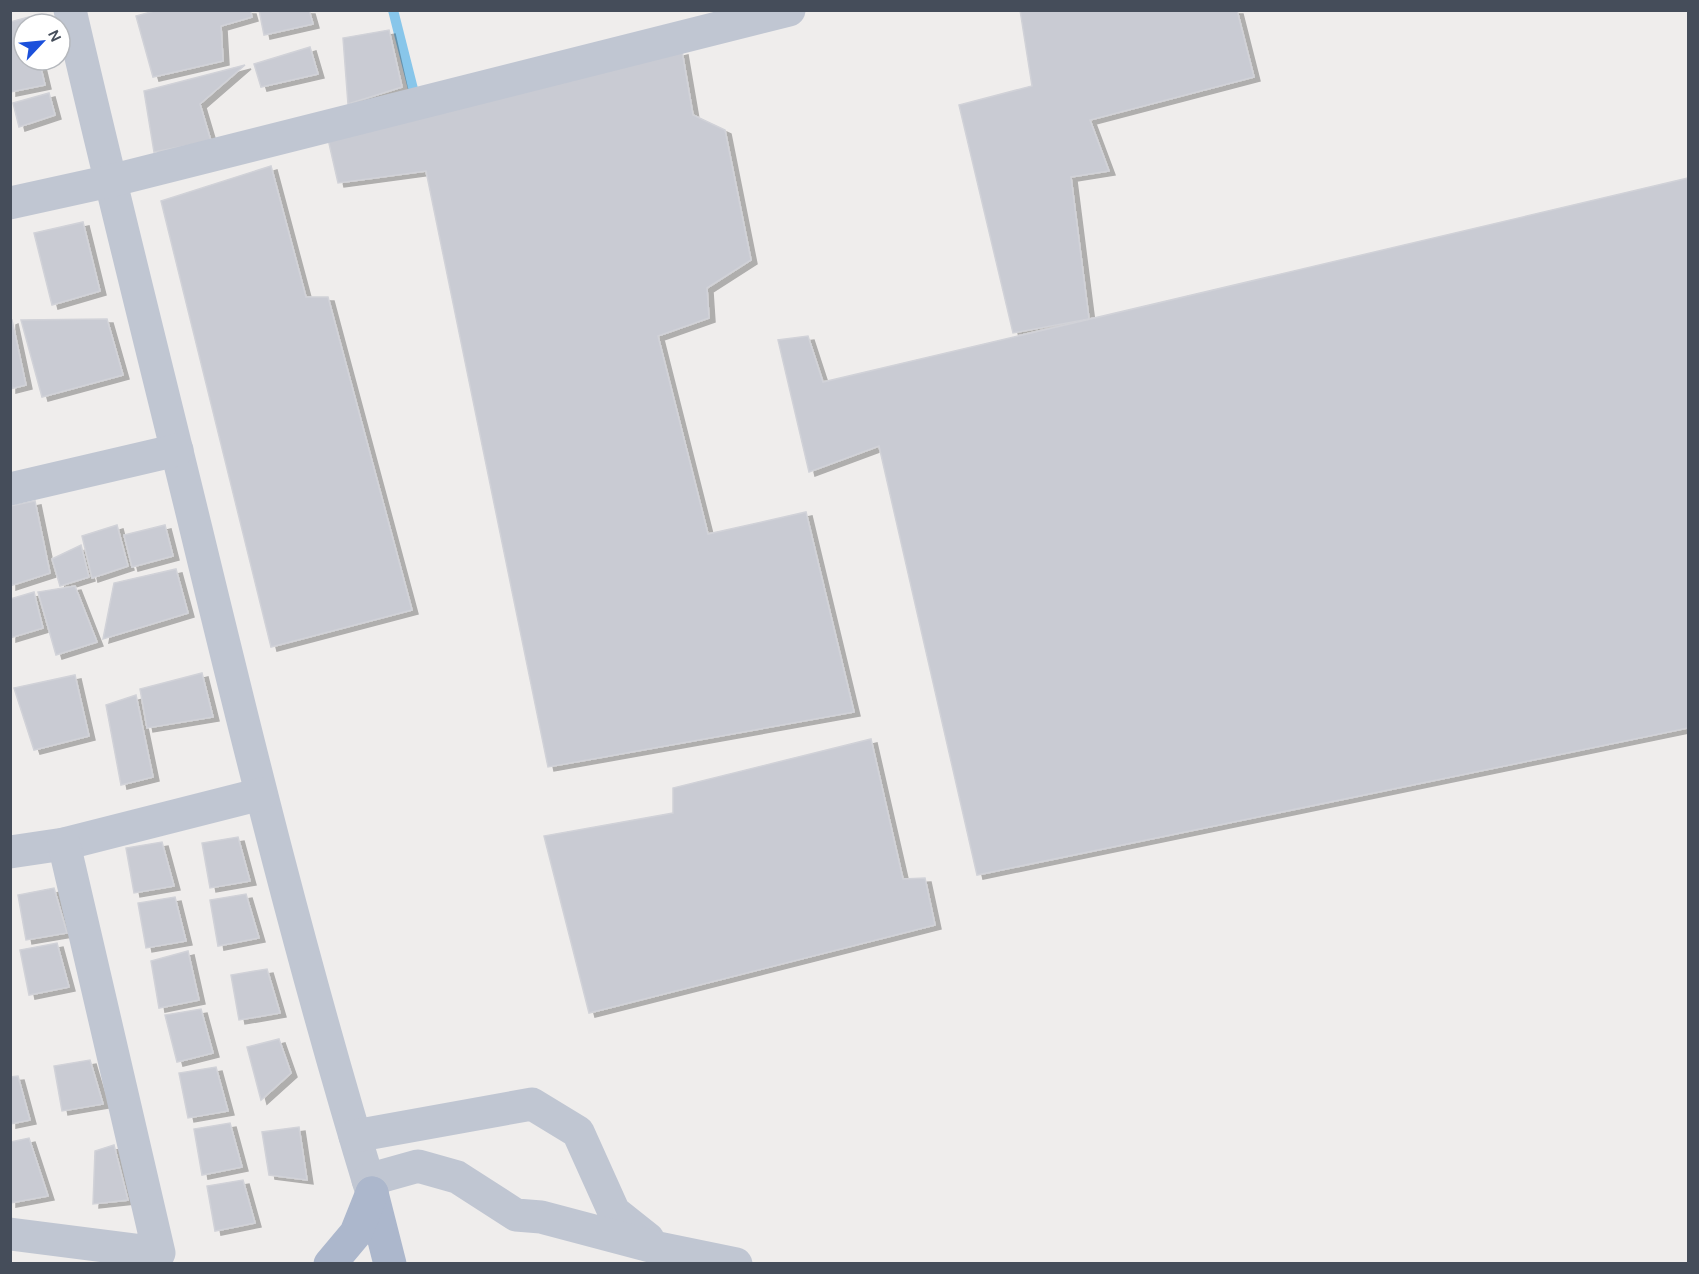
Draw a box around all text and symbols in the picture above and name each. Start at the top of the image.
north arrow [12,12,72,72]
text: N [44,26,66,45]

